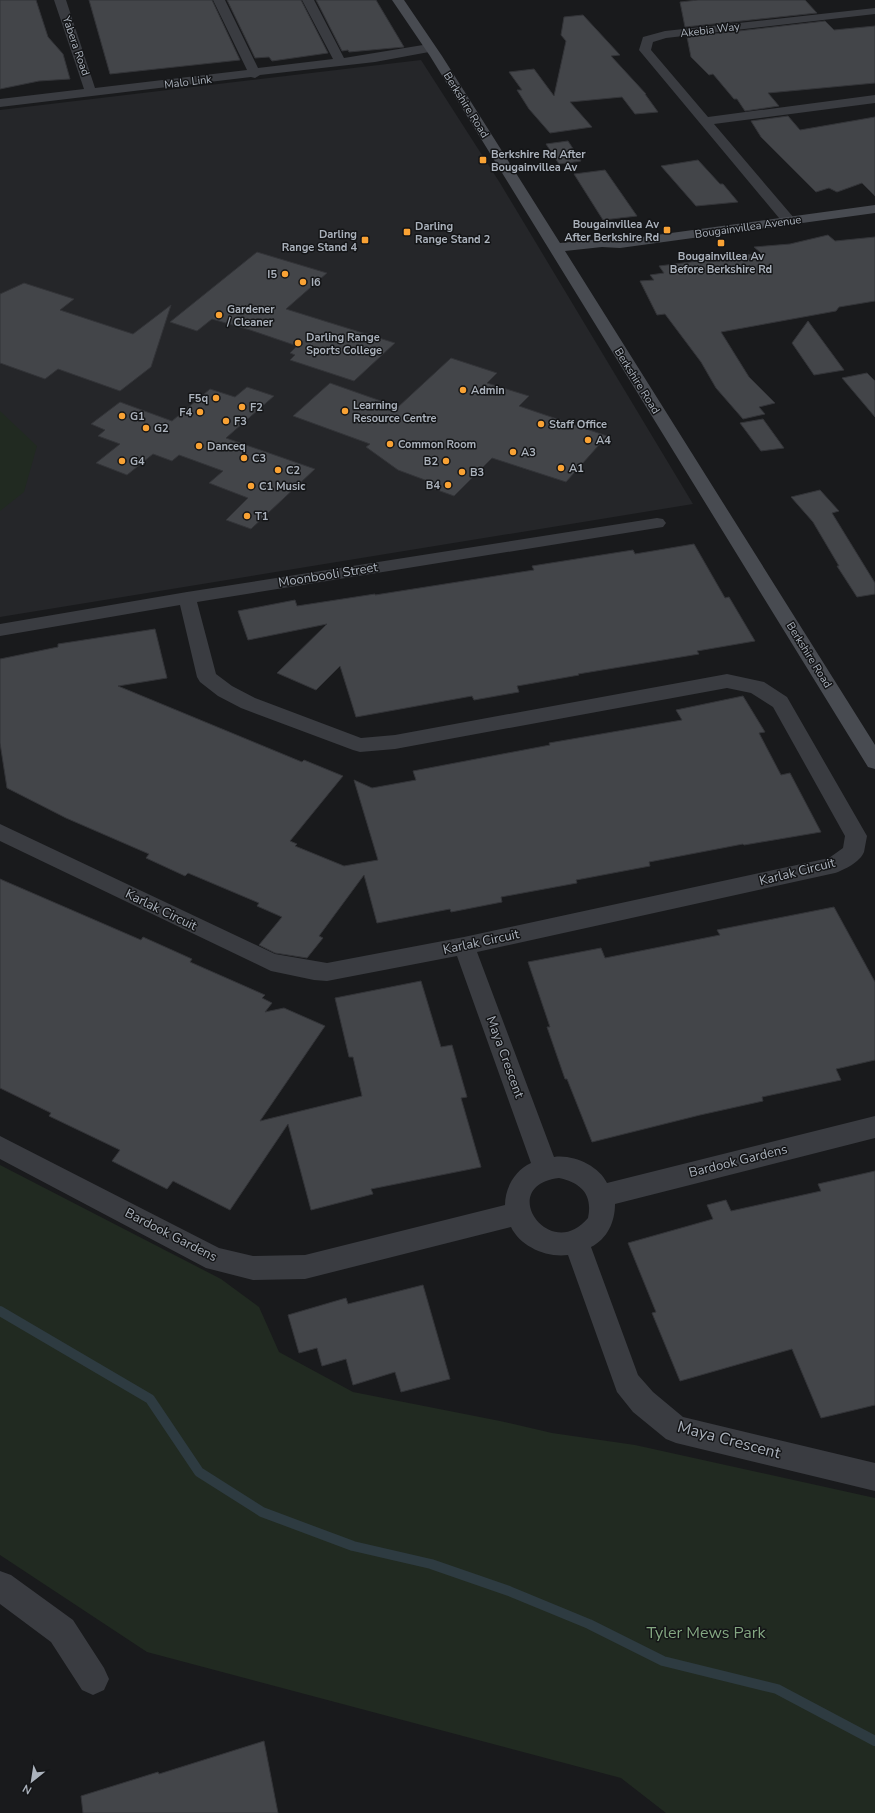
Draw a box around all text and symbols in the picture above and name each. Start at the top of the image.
street label: Yabera Road [58,13,93,78]
street label: Akebia Way [679,19,741,41]
street label: Berkshire Road [440,69,492,141]
street label: Malo Link [163,72,213,92]
place label: Berkshire Rd After Bougainvillea Av [491,147,586,175]
marker: Berkshire Rd After Bougainvillea Av [478,155,488,165]
street label: Bougainvillea Avenue [694,212,802,242]
place label: Bougainvillea Av After Berkshire Rd [564,217,659,245]
place label: Darling Range Stand 2 [415,219,491,247]
marker: Bougainvillea Av After Berkshire Rd [662,225,672,235]
place label: Darling Range Stand 4 [282,227,357,255]
marker: Darling Range Stand 2 [402,227,412,237]
marker: Darling Range Stand 4 [360,235,370,245]
marker: Bougainvillea Av Before Berkshire Rd [716,238,726,248]
place label: Bougainvillea Av Before Berkshire Rd [670,249,772,277]
place label: I5 [267,267,277,282]
marker: I5 [280,269,290,279]
place label: I6 [311,275,321,290]
marker: I6 [298,277,308,287]
place label: Gardener / Cleaner [226,302,275,330]
marker: Gardener / Cleaner [214,310,224,320]
place label: Darling Range Sports College [306,330,382,358]
marker: Darling Range Sports College [293,338,303,348]
street label: Berkshire Road [611,345,663,417]
place label: Admin [471,383,505,398]
marker: Admin [458,385,468,395]
place label: F5q [189,391,208,406]
marker: F5q [211,393,221,403]
place label: Learning Resource Centre [353,398,437,426]
place label: F2 [250,400,263,415]
marker: F2 [237,402,247,412]
place label: F4 [179,405,192,420]
marker: Learning Resource Centre [340,406,350,416]
marker: F4 [195,407,205,417]
place label: G1 [130,409,145,424]
marker: G1 [117,411,127,421]
place label: F3 [234,414,247,429]
marker: F3 [221,416,231,426]
place label: Staff Office [549,417,607,432]
marker: Staff Office [536,419,546,429]
place label: G2 [154,421,169,436]
marker: G2 [141,423,151,433]
place label: A4 [596,433,611,448]
marker: A4 [583,435,593,445]
place label: Common Room [398,437,476,452]
place label: Danceq [207,439,245,454]
marker: Common Room [385,439,395,449]
marker: Danceq [194,441,204,451]
place label: A3 [521,445,536,460]
marker: A3 [508,447,518,457]
place label: C3 [252,451,266,466]
marker: C3 [239,453,249,463]
place label: G4 [130,454,145,469]
place label: B2 [424,454,438,469]
marker: G4 [117,456,127,466]
marker: B2 [441,456,451,466]
place label: A1 [569,461,584,476]
place label: C2 [286,463,300,478]
marker: A1 [556,463,566,473]
marker: C2 [273,465,283,475]
place label: B3 [470,465,484,480]
marker: B3 [457,467,467,477]
place label: B4 [426,478,440,493]
place label: C1 Music [259,479,306,494]
marker: B4 [443,480,453,490]
marker: C1 Music [246,481,256,491]
place label: T1 [255,509,268,524]
marker: T1 [242,511,252,521]
street label: Moonbooli Street [277,558,380,592]
street label: Berkshire Road [783,619,835,691]
street label: Karlak Circuit [757,854,837,890]
street label: Karlak Circuit [122,885,200,935]
street label: Karlak Circuit [441,925,521,959]
street label: Maya Crescent [482,1014,528,1101]
street label: Bardook Gardens [687,1140,789,1182]
street label: Bardook Gardens [122,1204,220,1266]
street label: Maya Crescent [675,1416,783,1464]
park label: Tyler Mews Park [647,1622,766,1644]
north arrow [12,1761,52,1801]
text: N [20,1781,35,1798]

